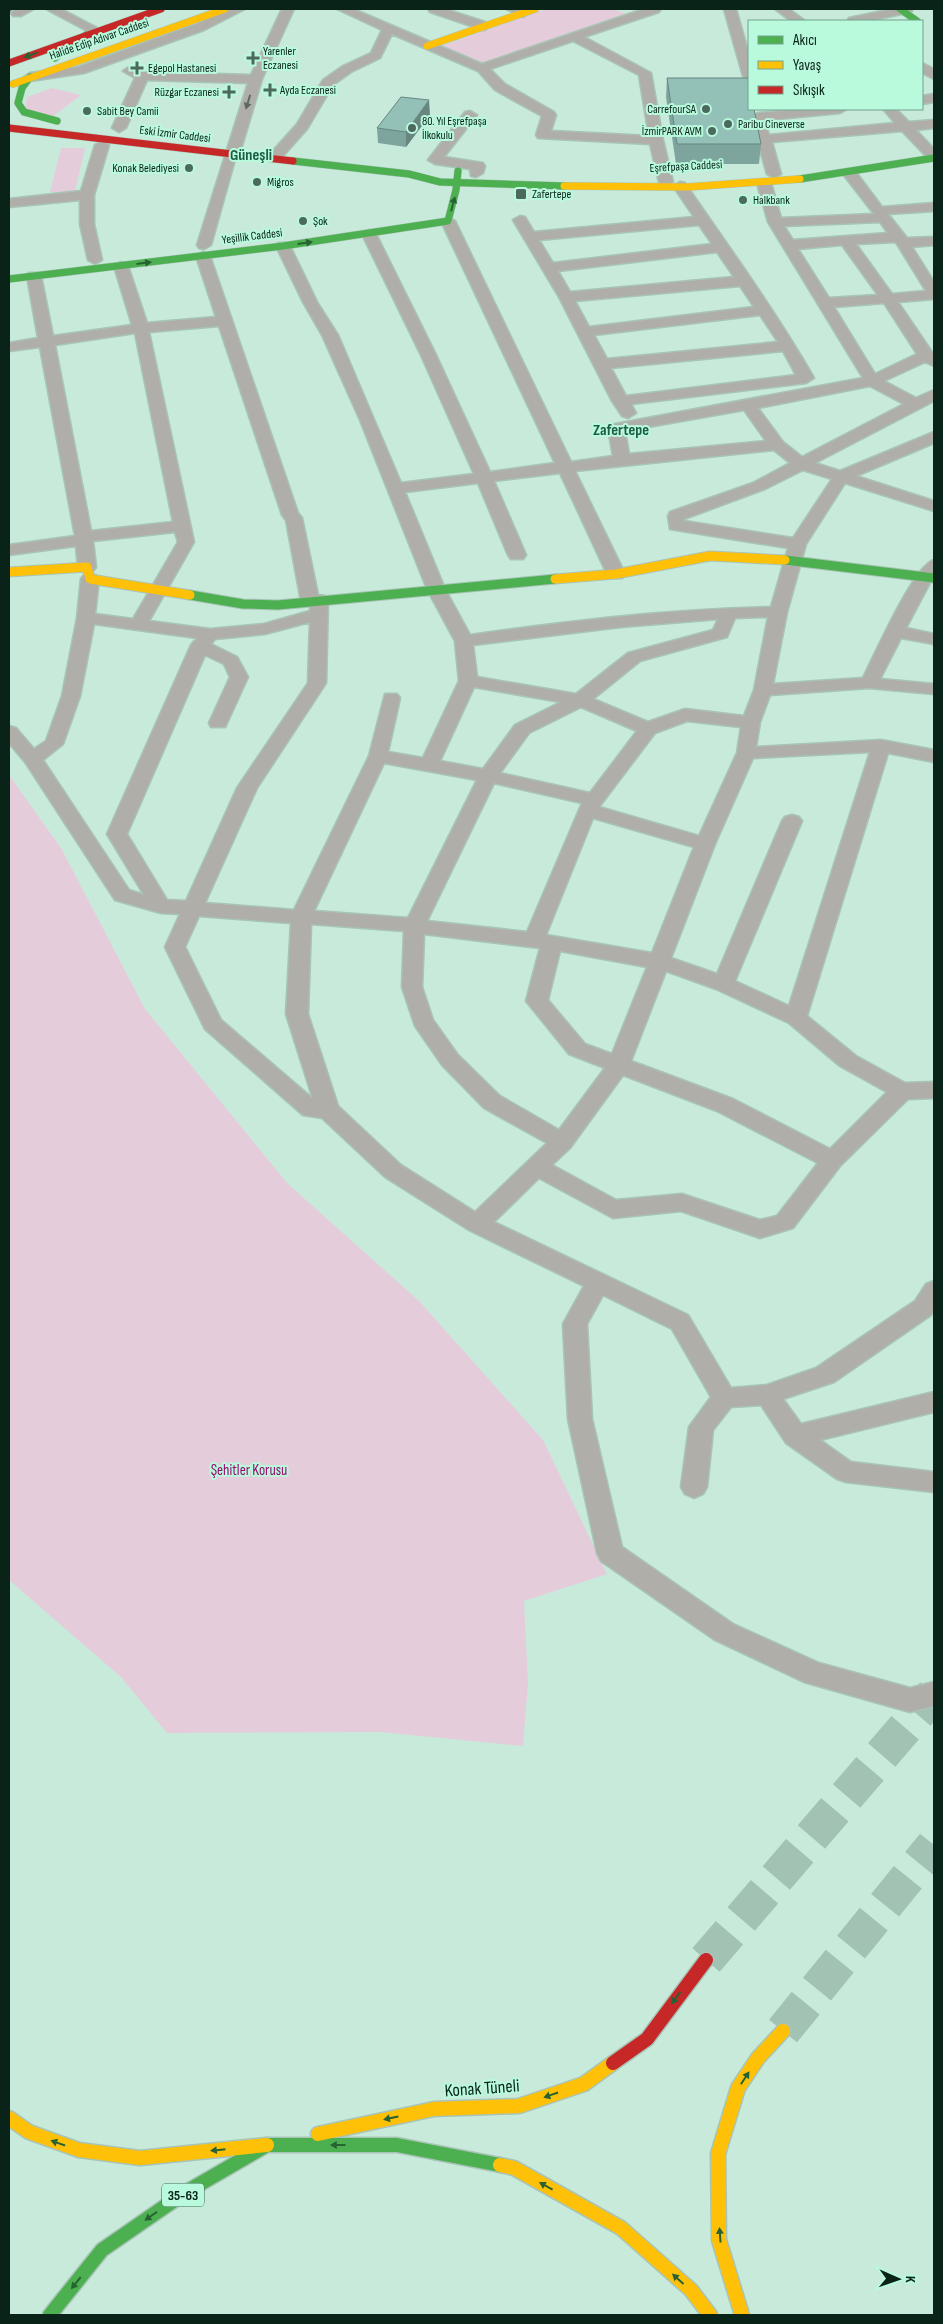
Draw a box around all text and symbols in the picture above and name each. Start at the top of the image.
street label: Halide Edip Adıvar Caddesi [47,15,151,64]
legend [748,20,923,110]
text: Akıcı [792,31,817,50]
place label: Yarenler Eczanesi [263,44,298,73]
one-way arrow [23,52,38,59]
marker: Yarenler Eczanesi [247,52,259,64]
text: Yavaş [793,56,821,75]
marker: Egepol Hastanesi [130,61,144,75]
place label: Egepol Hastanesi [148,61,216,76]
text: Sıkışık [793,81,825,100]
place label: Ayda Eczanesi [279,83,336,98]
marker: Ayda Eczanesi [264,84,276,96]
place label: Rüzgar Eczanesi [155,85,219,100]
marker: Rüzgar Eczanesi [223,86,235,98]
one-way arrow [244,94,252,109]
place label: CarrefourSA [647,102,697,117]
marker: CarrefourSA [700,103,712,115]
place label: Sabit Bey Camii [97,104,159,119]
marker: Sabit Bey Camii [81,105,93,117]
place label: 80. Yıl Eşrefpaşa İlkokulu [422,114,487,143]
place label: Paribu Cineverse [738,117,805,132]
marker: Paribu Cineverse [722,118,734,130]
marker: 80. Yıl Eşrefpaşa İlkokulu [406,122,418,134]
street label: Eski İzmir Caddesi [138,123,211,146]
place label: İzmirPARK AVM [642,124,702,139]
marker: İzmirPARK AVM [706,125,718,137]
district label: Güneşli [230,146,272,165]
street label: Eşrefpaşa Caddesi [649,157,723,176]
place label: Konak Belediyesi [112,161,179,176]
marker: Konak Belediyesi [183,162,195,174]
place label: Migros [267,175,294,190]
marker: Migros [251,176,263,188]
marker: Zafertepe [514,187,528,201]
place label: Zafertepe [532,187,571,202]
place label: Halkbank [753,193,790,208]
marker: Halkbank [737,194,749,206]
one-way arrow [449,196,457,211]
place label: Şok [313,214,328,229]
marker: Şok [297,215,309,227]
street label: Yeşillik Caddesi [221,225,283,248]
one-way arrow [298,238,314,246]
one-way arrow [136,259,152,267]
district label: Zafertepe [593,421,649,440]
park label: Şehitler Korusu [211,1461,287,1480]
one-way arrow [671,1991,681,2005]
one-way arrow [740,2071,750,2084]
street label: Konak Tüneli [444,2075,520,2102]
one-way arrow [543,2092,558,2099]
one-way arrow [383,2114,399,2122]
one-way arrow [50,2139,65,2147]
one-way arrow [330,2141,346,2149]
one-way arrow [210,2146,226,2154]
one-way arrow [539,2182,553,2190]
road number: 35-63 [162,2184,204,2206]
one-way arrow [144,2211,158,2221]
one-way arrow [715,2227,723,2243]
north arrow [873,2254,923,2304]
one-way arrow [673,2273,685,2285]
one-way arrow [70,2276,81,2289]
text: K [902,2276,919,2283]

